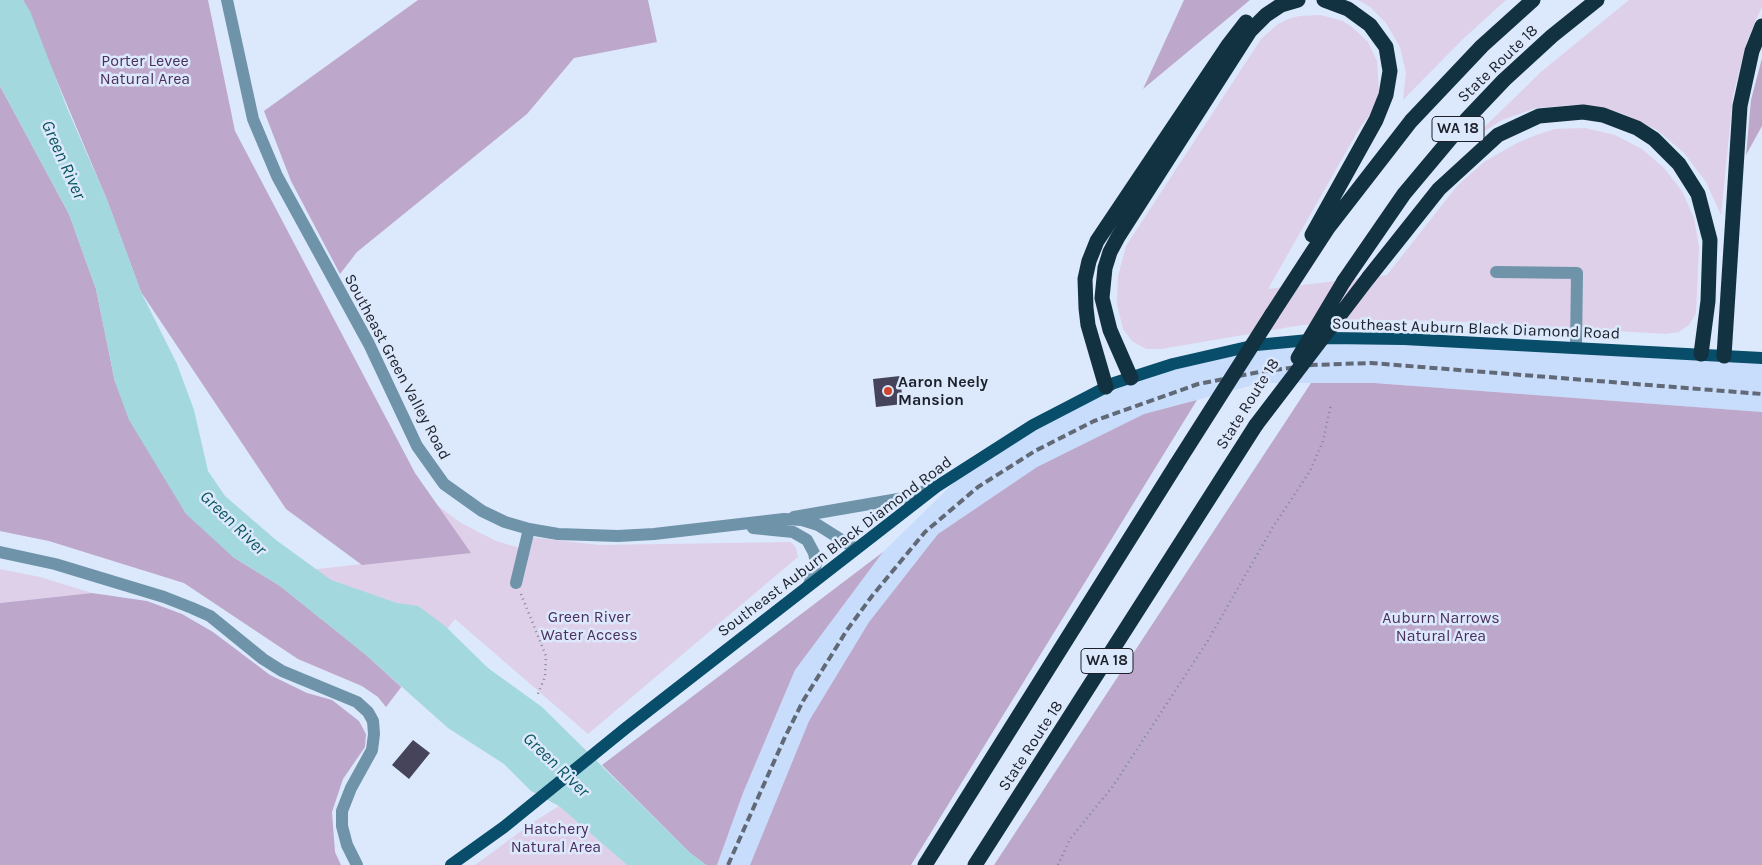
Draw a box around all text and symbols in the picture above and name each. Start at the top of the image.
street label: State Route 18 [1454,21,1542,107]
park label: Porter Levee Natural Area [100,51,190,89]
road number: WA 18 [1432,116,1484,142]
water label: Green River [36,117,90,203]
street label: Southeast Green Valley Road [340,271,454,463]
street label: Southeast Auburn Black Diamond Road [1332,314,1620,344]
street label: State Route 18 [1212,355,1284,453]
place label: Aaron Neely Mansion [898,372,988,410]
marker: Aaron Neely Mansion [882,385,894,397]
street label: Southeast Auburn Black Diamond Road [714,453,956,641]
water label: Green River [195,486,271,560]
park label: Green River Water Access [540,607,638,645]
park label: Auburn Narrows Natural Area [1382,608,1500,646]
road number: WA 18 [1081,648,1133,674]
street label: State Route 18 [995,697,1067,795]
water label: Green River [518,728,594,802]
park label: Hatchery Natural Area [511,819,601,857]

